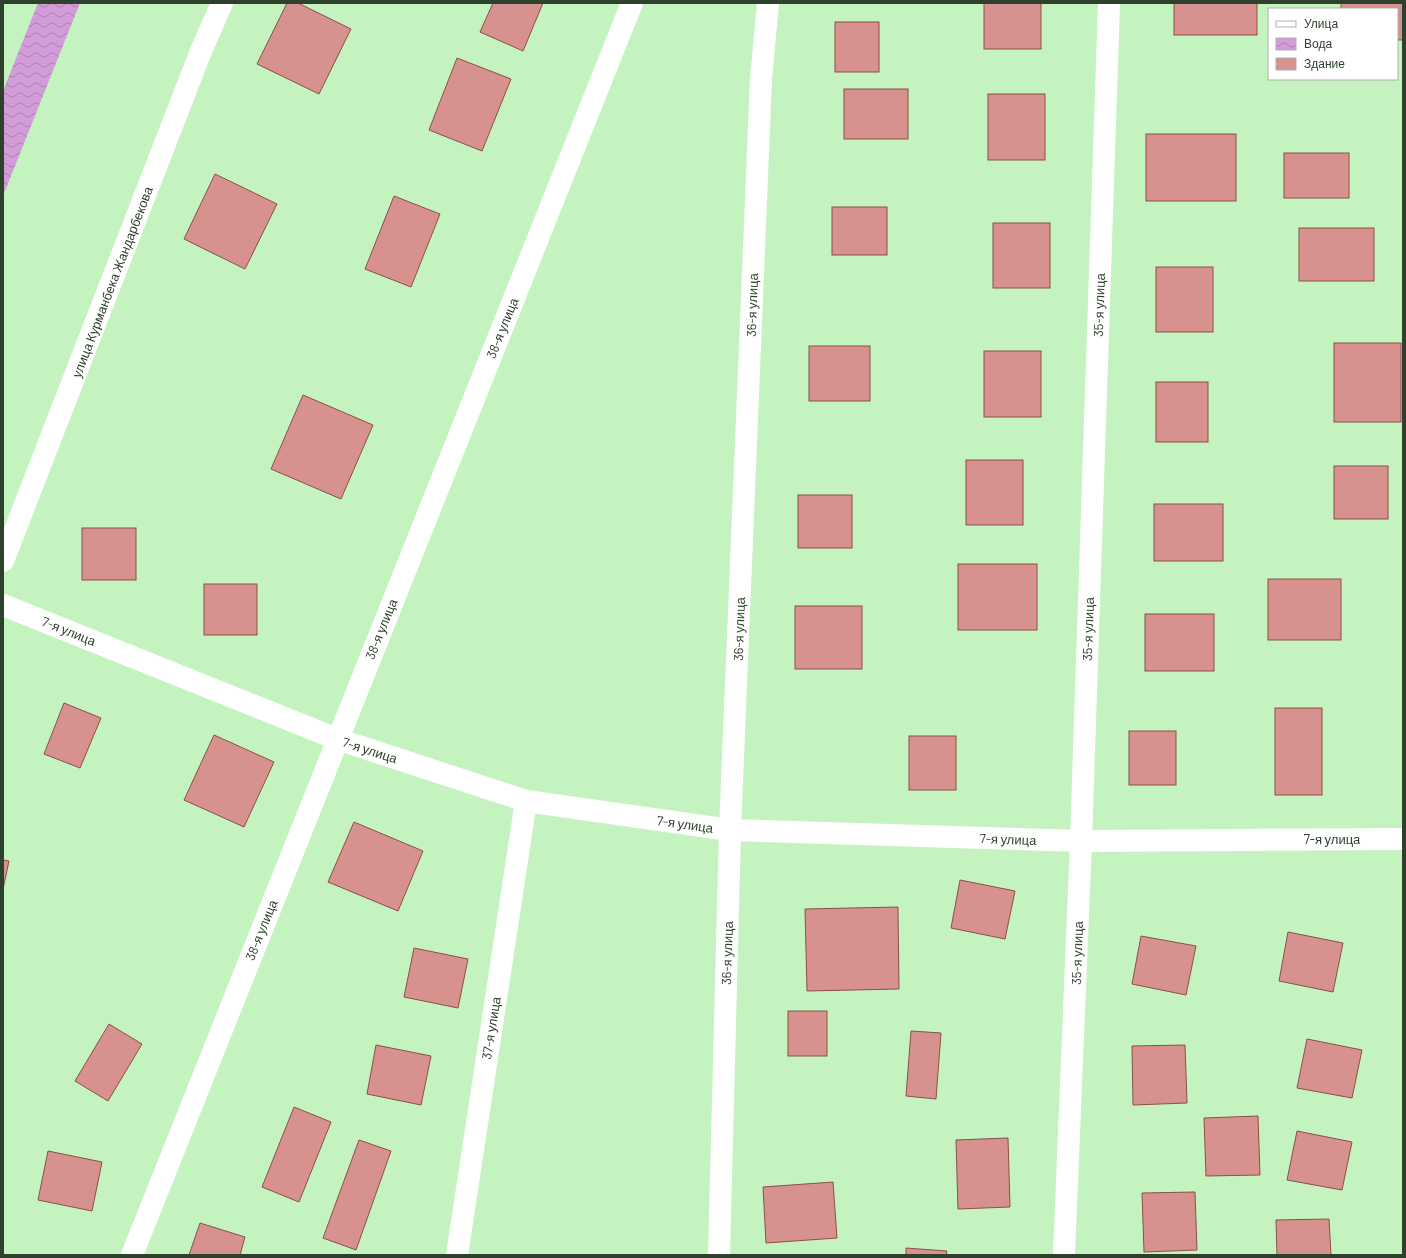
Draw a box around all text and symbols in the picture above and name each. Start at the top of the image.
legend [1268,8,1398,80]
text: Улица [1304,16,1338,31]
text: Вода [1304,36,1332,51]
text: Здание [1304,56,1345,71]
street label: улица Курманбека Жандарбекова [68,183,156,380]
street label: 36-я улица [743,272,761,337]
street label: 35-я улица [1090,272,1108,337]
street label: 38-я улица [483,295,522,361]
street label: 38-я улица [362,596,401,662]
street label: 36-я улица [730,596,748,661]
street label: 35-я улица [1079,596,1097,661]
street label: 7-я улица [40,613,99,649]
street label: 7-я улица [341,734,400,767]
street label: 7-я улица [656,812,715,836]
street label: 7-я улица [979,830,1037,848]
street label: 7-я улица [1304,831,1361,847]
street label: 38-я улица [242,897,281,963]
street label: 36-я улица [718,920,736,985]
street label: 35-я улица [1068,920,1086,985]
street label: 37-я улица [478,995,504,1061]

